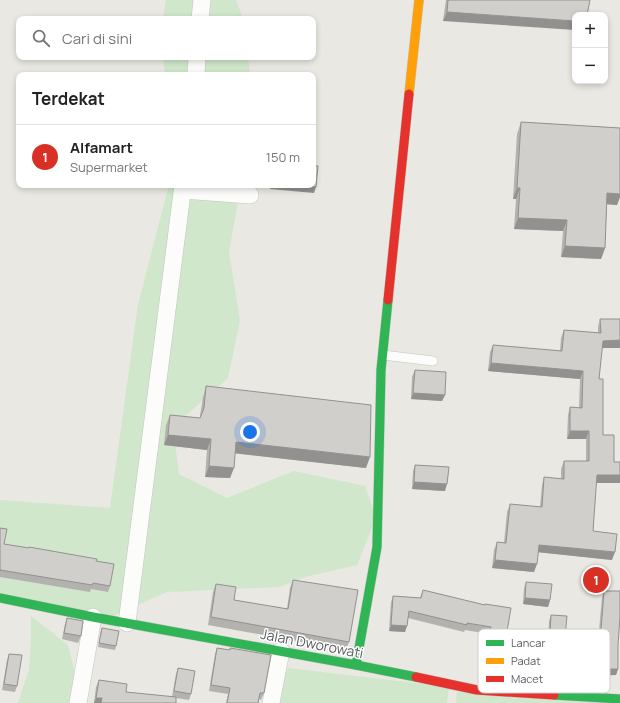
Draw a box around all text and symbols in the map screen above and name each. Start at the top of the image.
map controls [572,12,608,84]
button: + [572,12,608,48]
search box [16,16,316,60]
icon: search [30,27,52,49]
text: Cari di sini [62,28,132,49]
button: − [572,48,608,84]
text: Terdekat [32,87,105,110]
text: Alfamart [70,137,133,158]
text: 1 [42,148,48,166]
text: 150 m [266,148,300,166]
text: Supermarket [70,158,148,176]
your location [240,422,260,442]
pin: 1 [583,565,609,595]
street label: Jalan Dworowati [259,624,365,662]
legend [478,629,610,693]
text: Lancar [511,635,545,650]
text: Padat [511,653,541,668]
text: Macet [511,671,543,686]

